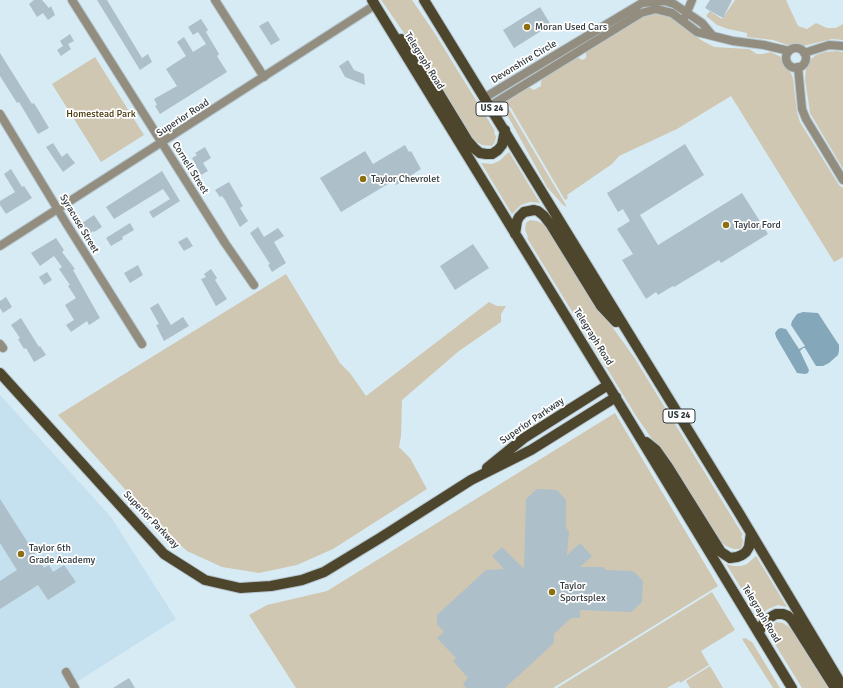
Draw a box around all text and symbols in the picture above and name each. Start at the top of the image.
place label: Moran Used Cars [535,21,607,33]
marker: Moran Used Cars [522,22,532,32]
street label: Telegraph Road [402,30,446,92]
street label: Devonshire Circle [489,38,559,86]
street label: Superior Road [154,97,212,139]
road number: US 24 [476,102,508,116]
park label: Homestead Park [66,108,136,120]
street label: Cornell Street [169,140,211,196]
place label: Taylor Chevrolet [371,173,440,185]
marker: Taylor Chevrolet [358,174,368,184]
street label: Syracuse Street [57,192,101,256]
place label: Taylor Ford [734,219,781,231]
marker: Taylor Ford [721,220,731,230]
street label: Telegraph Road [571,306,615,368]
street label: Superior Parkway [498,395,566,447]
road number: US 24 [663,409,695,423]
street label: Superior Parkway [121,489,181,551]
place label: Taylor 6th Grade Academy [29,542,95,566]
marker: Taylor 6th Grade Academy [16,549,26,559]
place label: Taylor Sportsplex [560,580,606,604]
street label: Telegraph Road [739,583,783,645]
marker: Taylor Sportsplex [547,587,557,597]

